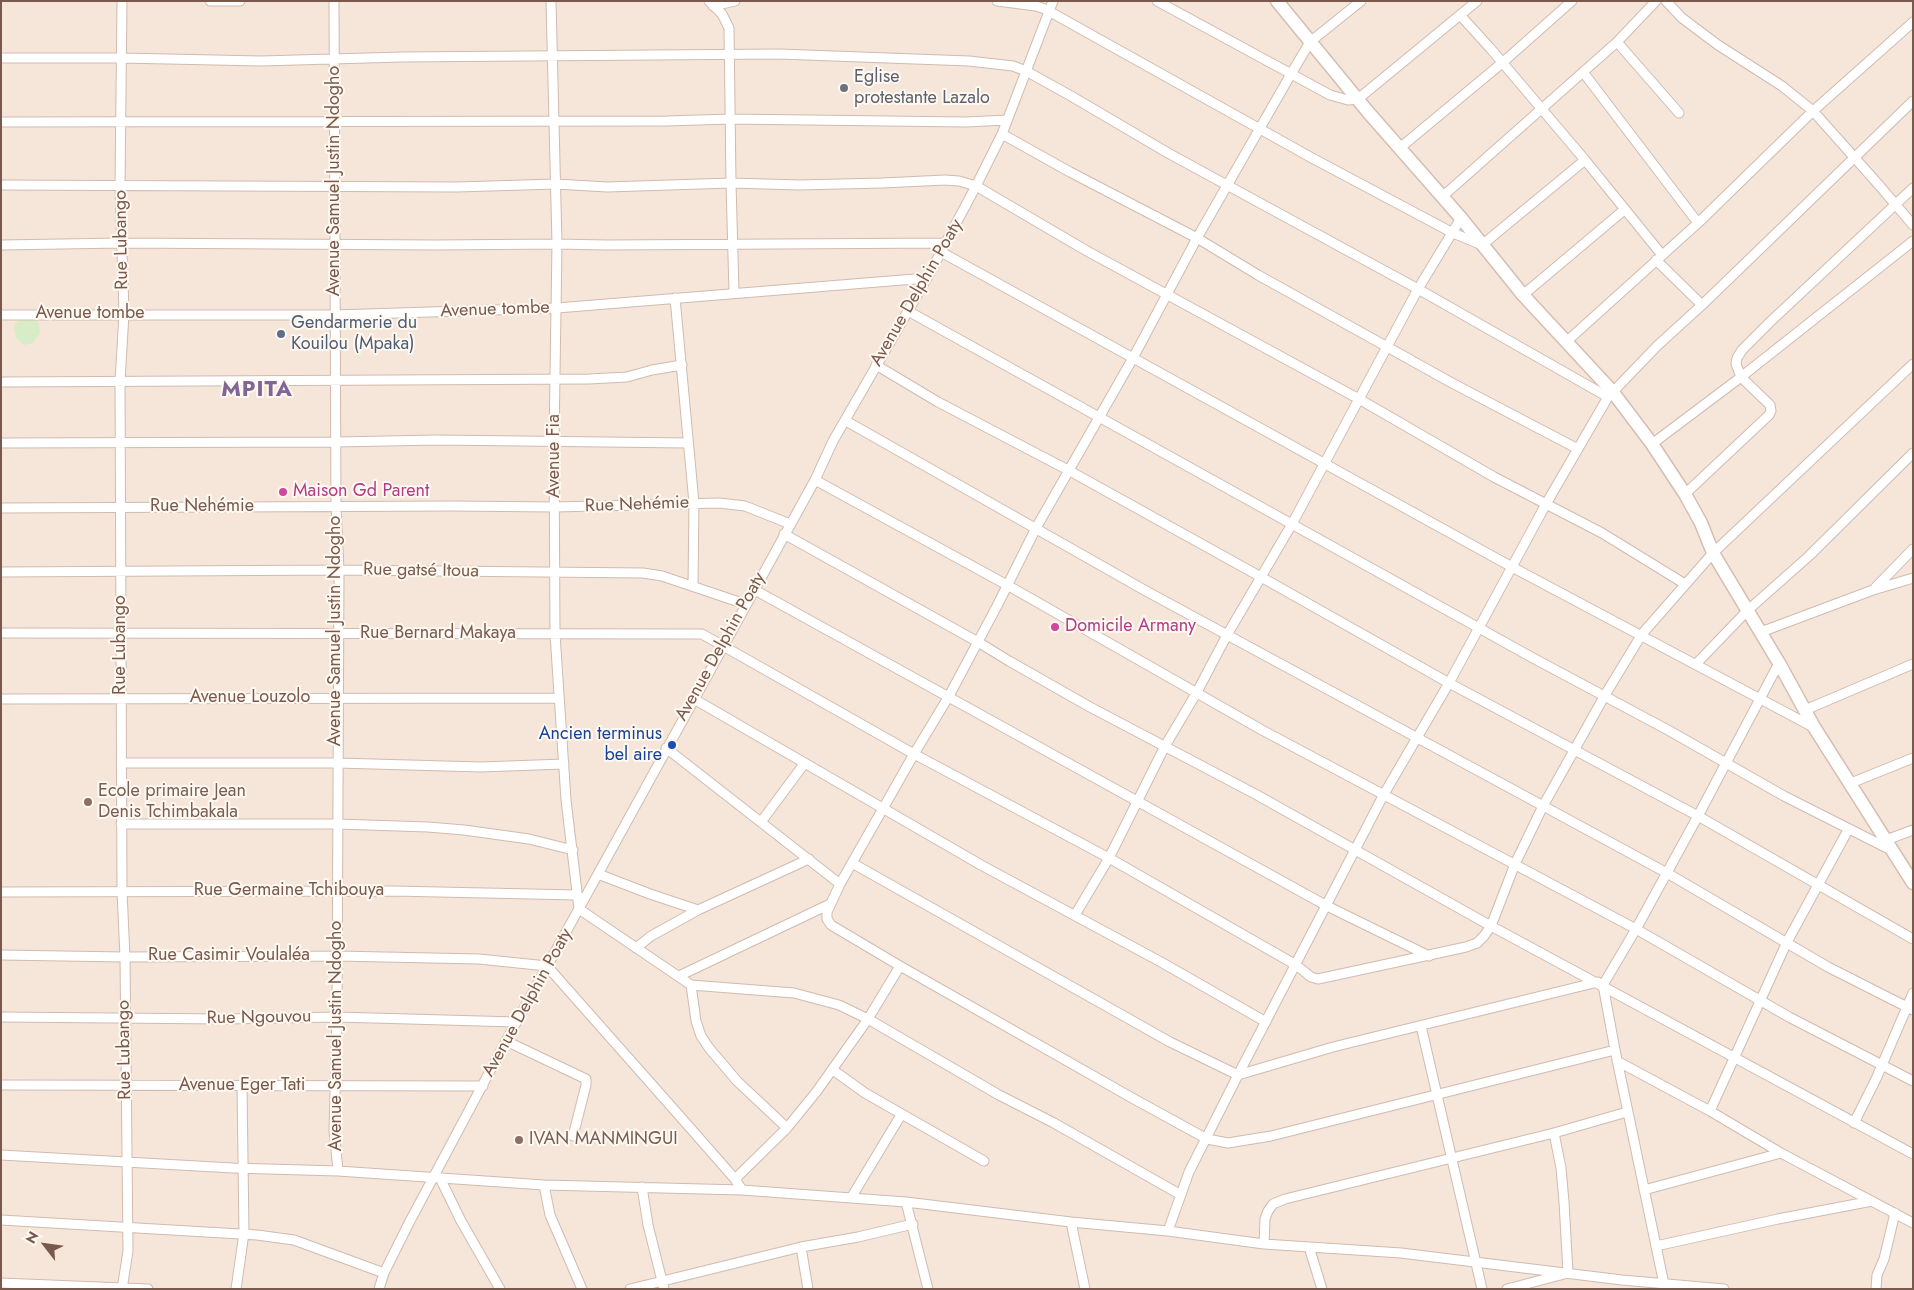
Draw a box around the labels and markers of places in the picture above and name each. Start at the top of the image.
place label: Eglise protestante Lazalo [854,67,990,110]
marker: Eglise protestante Lazalo [838,82,850,94]
place label: Gendarmerie du Kouilou (Mpaka) [291,313,417,356]
marker: Gendarmerie du Kouilou (Mpaka) [275,328,287,340]
place label: Maison Gd Parent [293,481,429,503]
marker: Maison Gd Parent [277,486,289,498]
place label: Domicile Armany [1065,616,1196,638]
marker: Domicile Armany [1049,621,1061,633]
place label: Ancien terminus bel aire [539,724,662,766]
marker: Ancien terminus bel aire [666,739,678,751]
place label: Ecole primaire Jean Denis Tchimbakala [98,781,246,824]
marker: Ecole primaire Jean Denis Tchimbakala [82,796,94,808]
place label: IVAN MANMINGUI [529,1129,678,1151]
marker: IVAN MANMINGUI [513,1134,525,1146]

